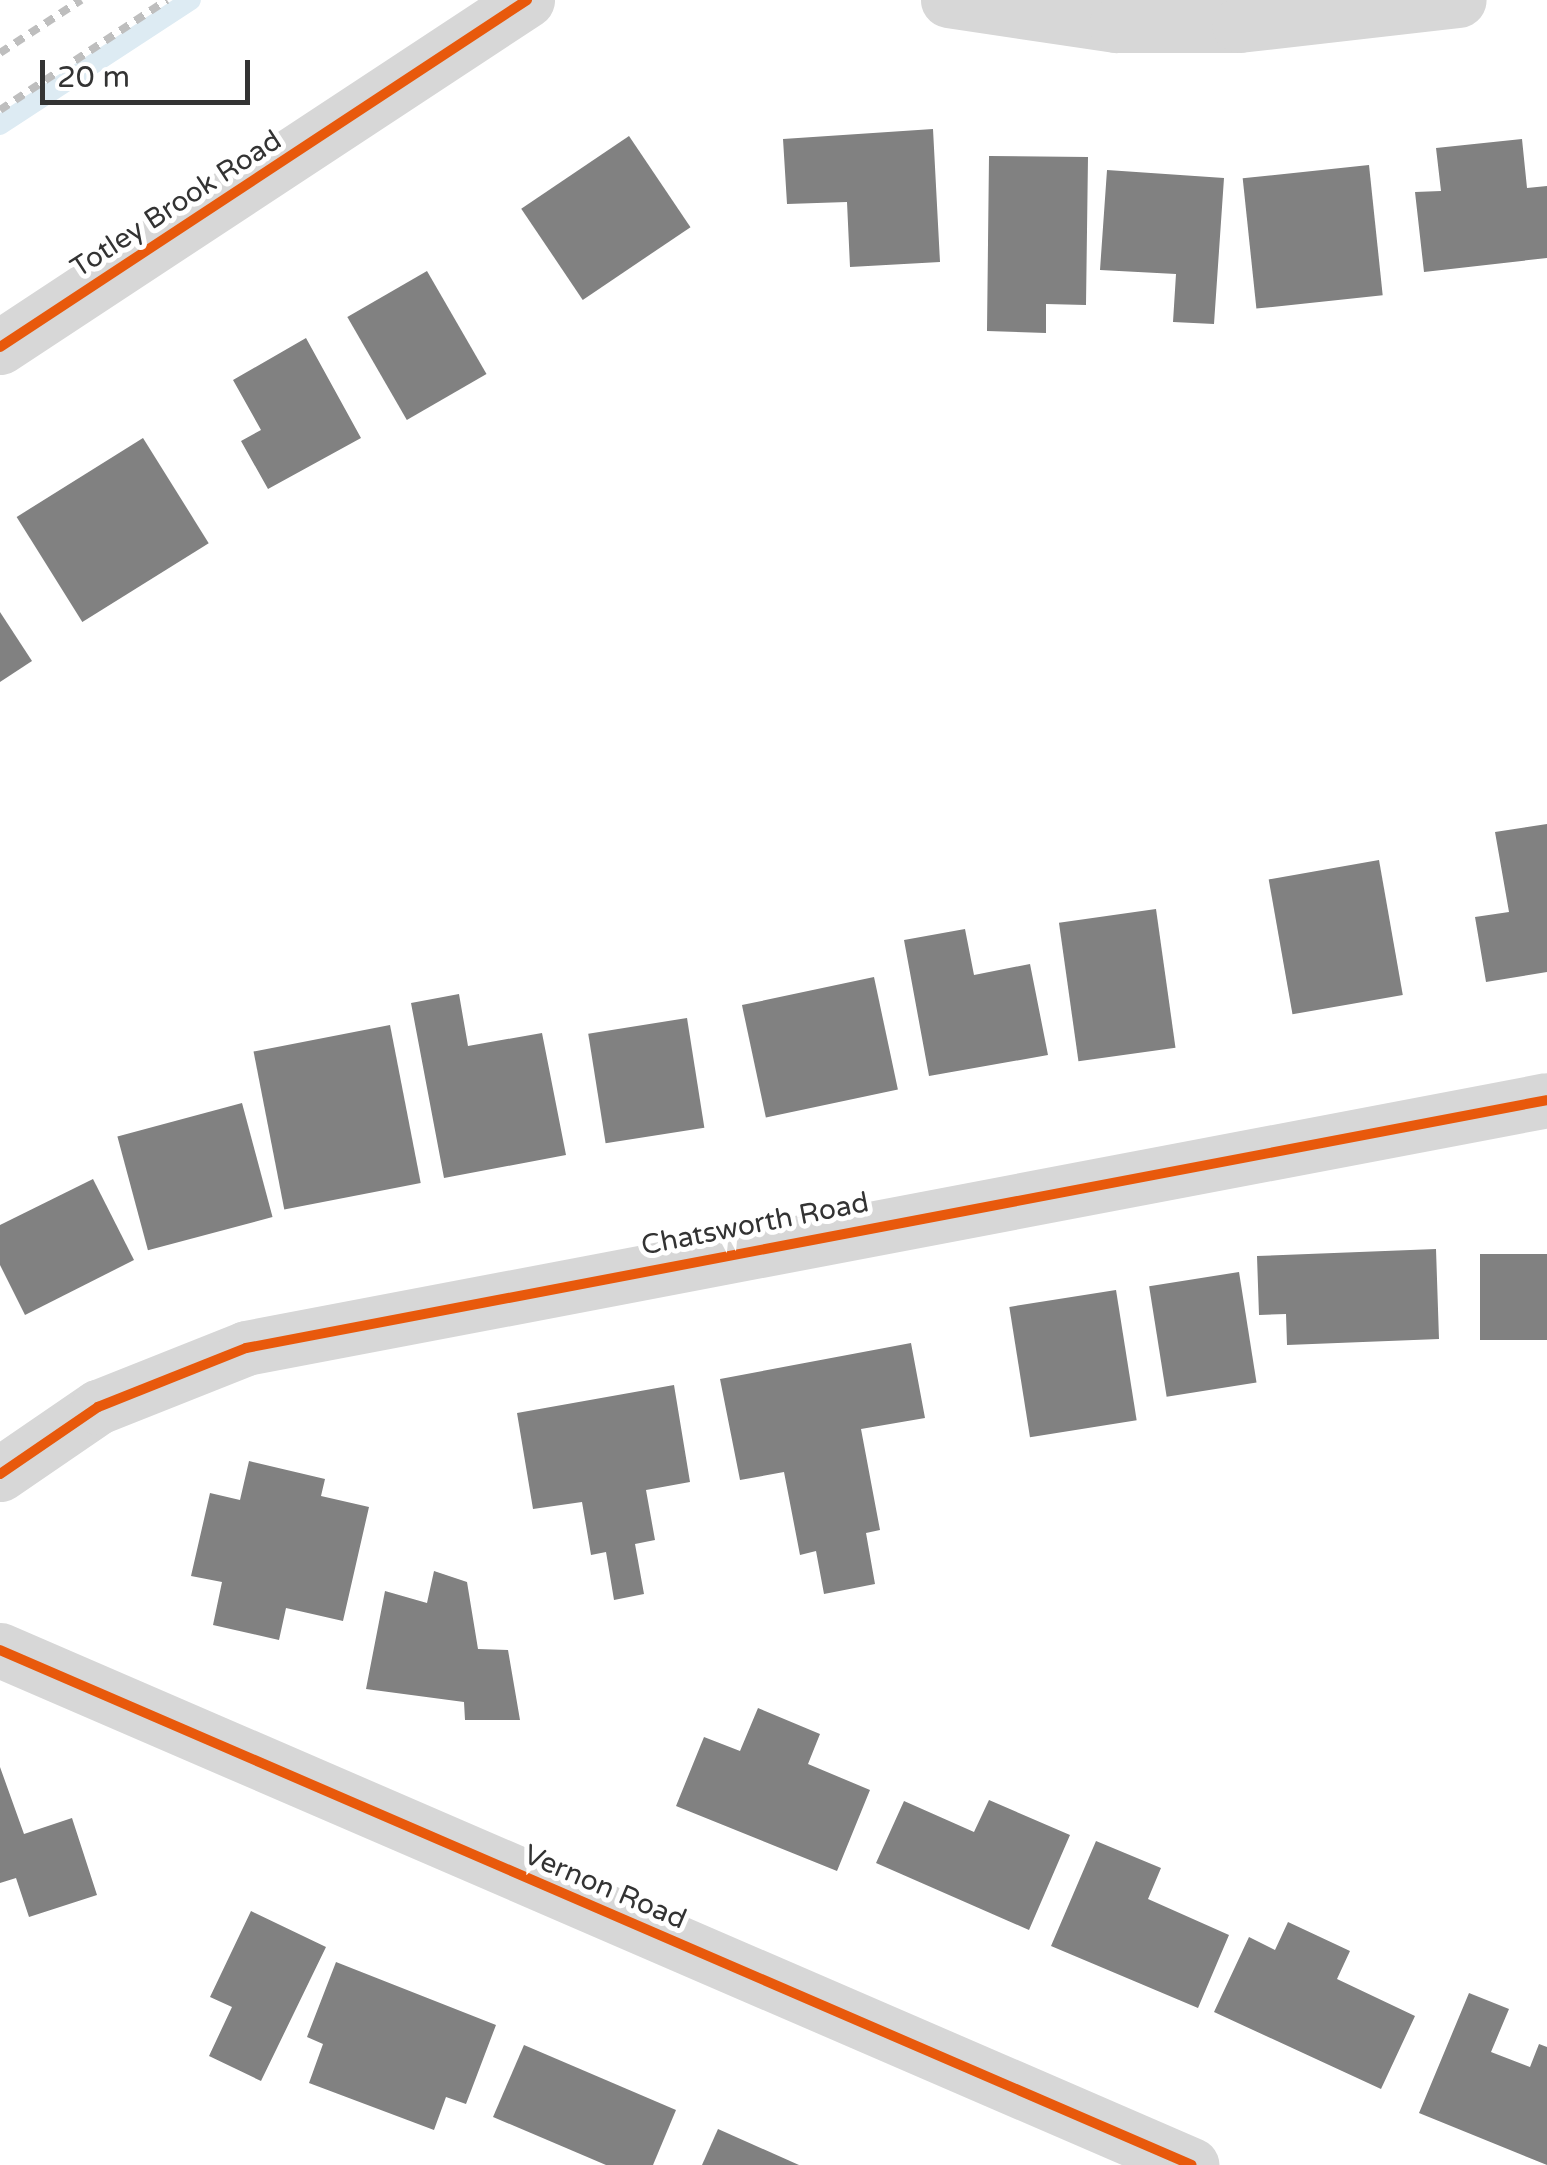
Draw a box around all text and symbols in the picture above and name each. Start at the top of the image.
scale bar [45,40,255,102]
text: 20 m [57,59,130,96]
street label: Totley Brook Road [64,123,288,285]
street label: Chatsworth Road [638,1185,872,1263]
street label: Vernon Road [519,1838,691,1936]

